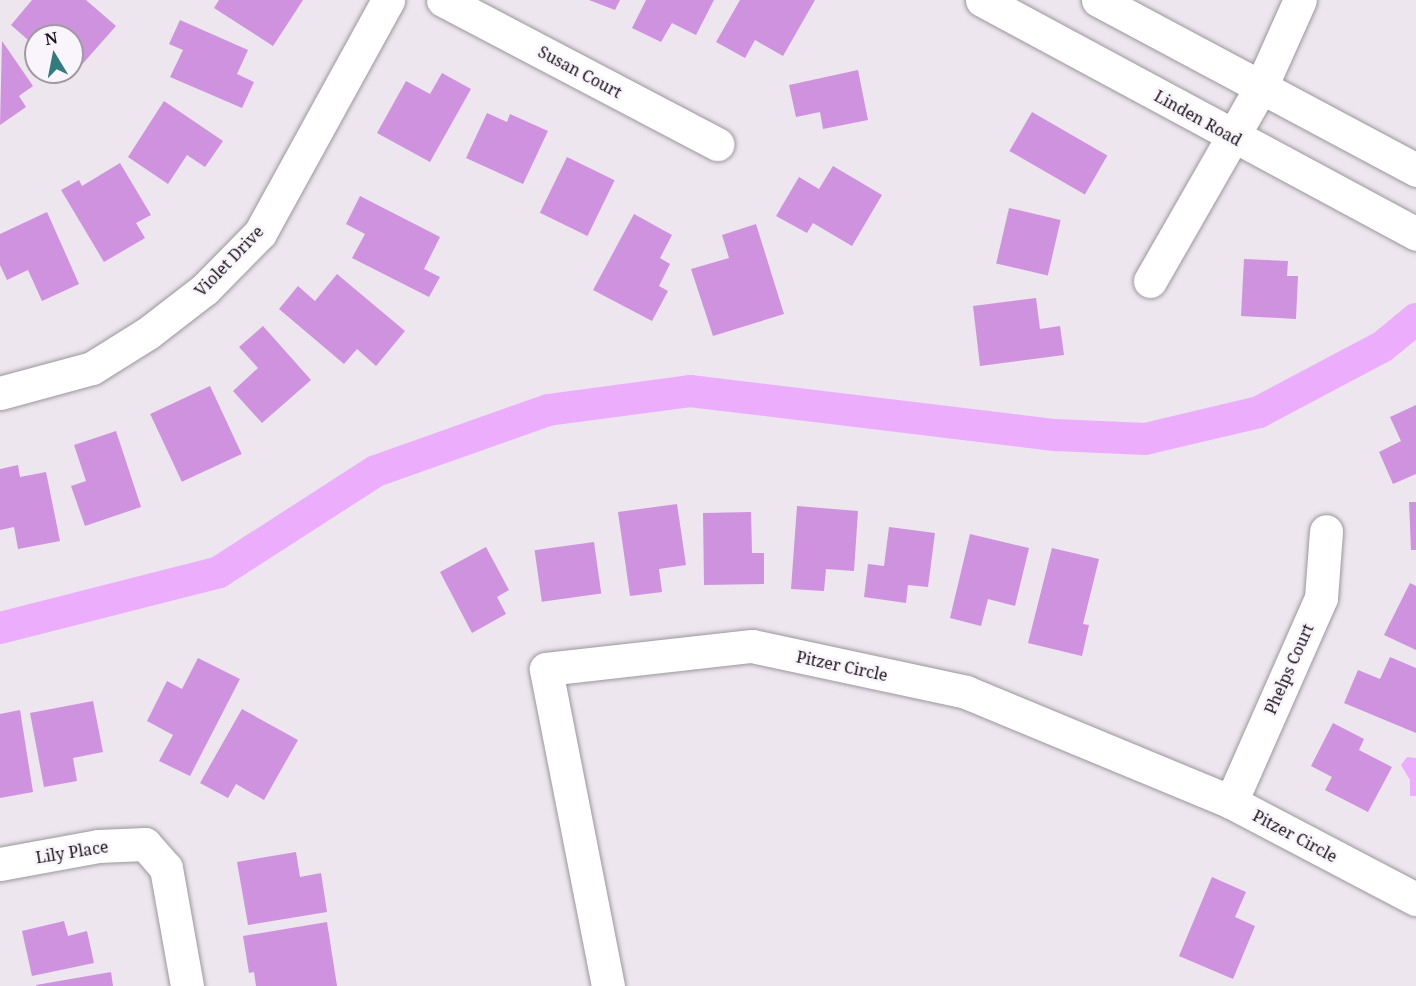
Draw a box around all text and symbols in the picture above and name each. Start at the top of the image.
north arrow [24,24,84,84]
text: N [43,26,59,50]
street label: Susan Court [535,42,625,102]
street label: Linden Road [1151,86,1245,150]
street label: Violet Drive [191,222,267,300]
street label: Phelps Court [1261,621,1317,717]
street label: Pitzer Circle [795,647,889,685]
street label: Pitzer Circle [1250,806,1340,866]
street label: Lily Place [34,837,110,867]

